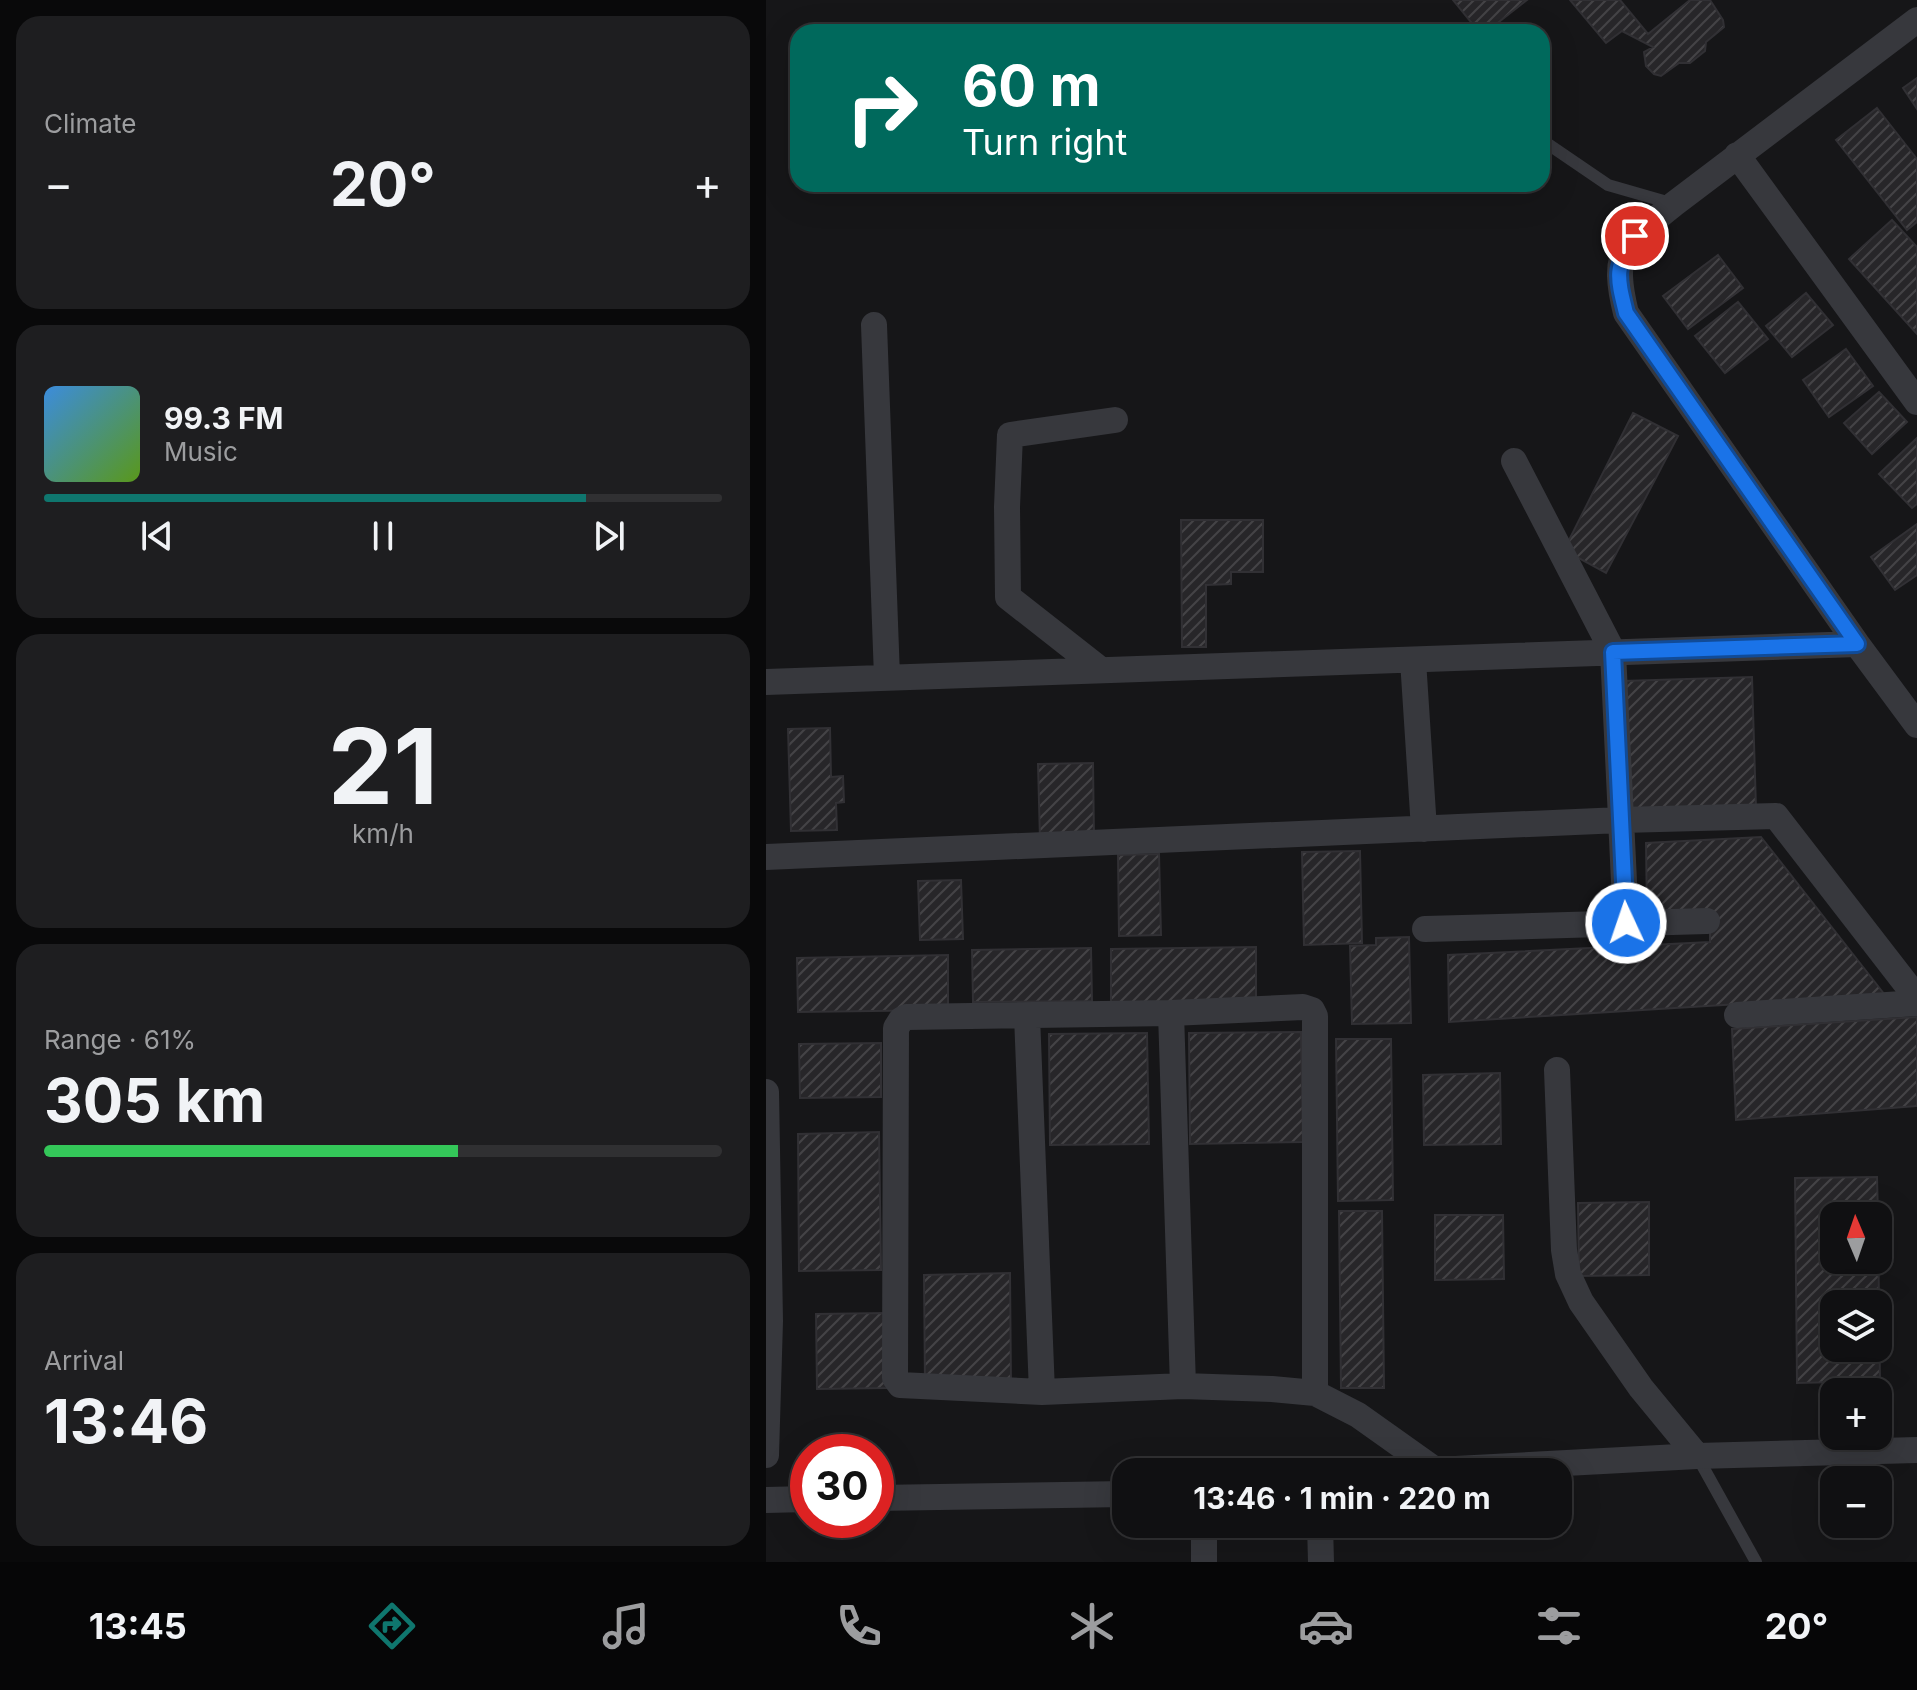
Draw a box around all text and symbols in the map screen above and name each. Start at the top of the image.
text: 60 m [962,52,1101,120]
icon: right [830,56,934,160]
text: Climate [44,108,136,139]
text: Turn right [962,120,1127,164]
text: 20° [330,148,436,220]
text: − [44,157,73,211]
text: + [693,157,722,211]
pin [1601,202,1669,270]
icon: arrive [1613,214,1657,258]
text: 99.3 FM [164,400,283,436]
text: Music [164,436,238,467]
icon: previous [135,514,179,558]
icon: pause [361,514,405,558]
icon: next [587,514,631,558]
text: 21 [328,703,438,829]
text: km/h [352,818,414,849]
position arrow [1584,881,1668,965]
text: Range · 61% [44,1024,196,1055]
text: 305 km [44,1064,265,1136]
north arrow [1820,1202,1892,1274]
map controls [1820,1202,1892,1538]
button: layers [1820,1290,1892,1362]
text: Arrival [44,1345,124,1376]
button: + [1820,1378,1892,1450]
text: 13:46 [44,1385,208,1457]
speed limit sign: 30 [790,1434,894,1538]
button: − [1820,1466,1892,1538]
text: 13:46 · 1 min · 220 m [1193,1480,1491,1516]
icon: directions [364,1598,420,1654]
icon: music [598,1598,654,1654]
icon: phone [831,1598,887,1654]
icon: climate [1064,1598,1120,1654]
icon: car [1298,1598,1354,1654]
icon: filters [1531,1598,1587,1654]
text: 13:45 [89,1604,187,1648]
text: 20° [1765,1604,1828,1648]

